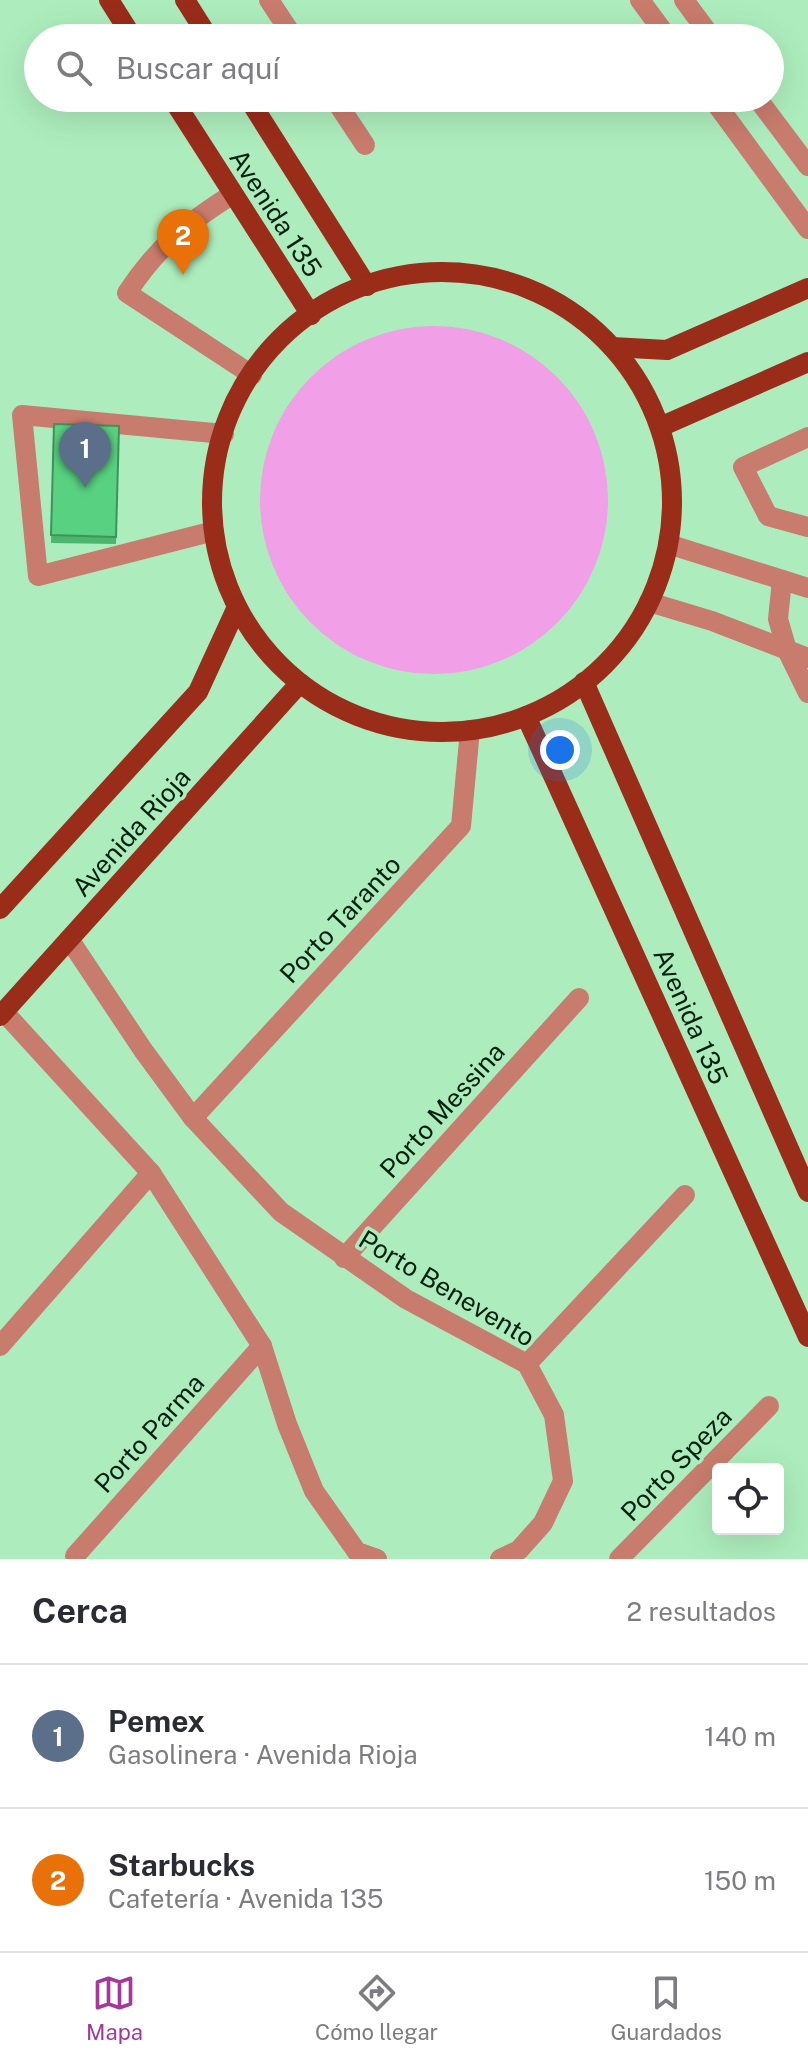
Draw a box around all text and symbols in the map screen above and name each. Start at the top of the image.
search box [24,24,784,112]
icon: search [52,46,96,90]
text: Buscar aquí [116,50,280,86]
street label: Avenida 135 [223,143,329,283]
pin: 2 [157,209,209,275]
pin: 1 [59,422,111,488]
your location [540,730,580,770]
street label: Avenida Rioja [65,761,197,903]
street label: Porto Taranto [273,849,407,989]
street label: Avenida 135 [647,943,735,1089]
street label: Porto Messina [373,1036,511,1184]
street label: Porto Benevento [353,1223,541,1353]
street label: Porto Parma [88,1367,210,1499]
street label: Porto Speza [614,1401,738,1527]
map controls [712,1463,784,1535]
button: locate [712,1463,784,1535]
text: Cerca [32,1591,128,1631]
text: 2 resultados [627,1596,776,1627]
text: Pemex [108,1703,205,1739]
text: 1 [52,1721,64,1752]
text: 140 m [704,1721,776,1752]
text: Gasolinera · Avenida Rioja [108,1739,418,1770]
text: Starbucks [108,1847,255,1883]
text: 2 [50,1865,66,1896]
text: 150 m [704,1865,776,1896]
text: Cafetería · Avenida 135 [108,1883,383,1914]
tab: Mapa [86,1971,143,2045]
tab: Cómo llegar [315,1971,438,2045]
tab: Guardados [610,1971,722,2045]

